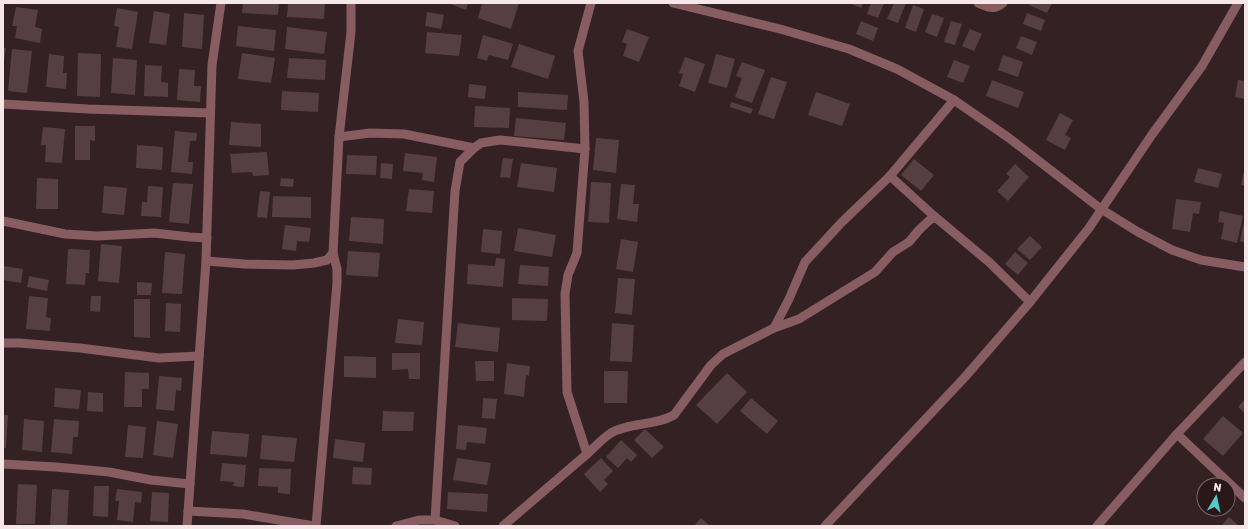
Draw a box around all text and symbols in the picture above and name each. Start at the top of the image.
north arrow [1196,477,1236,517]
text: N [1213,481,1222,495]

